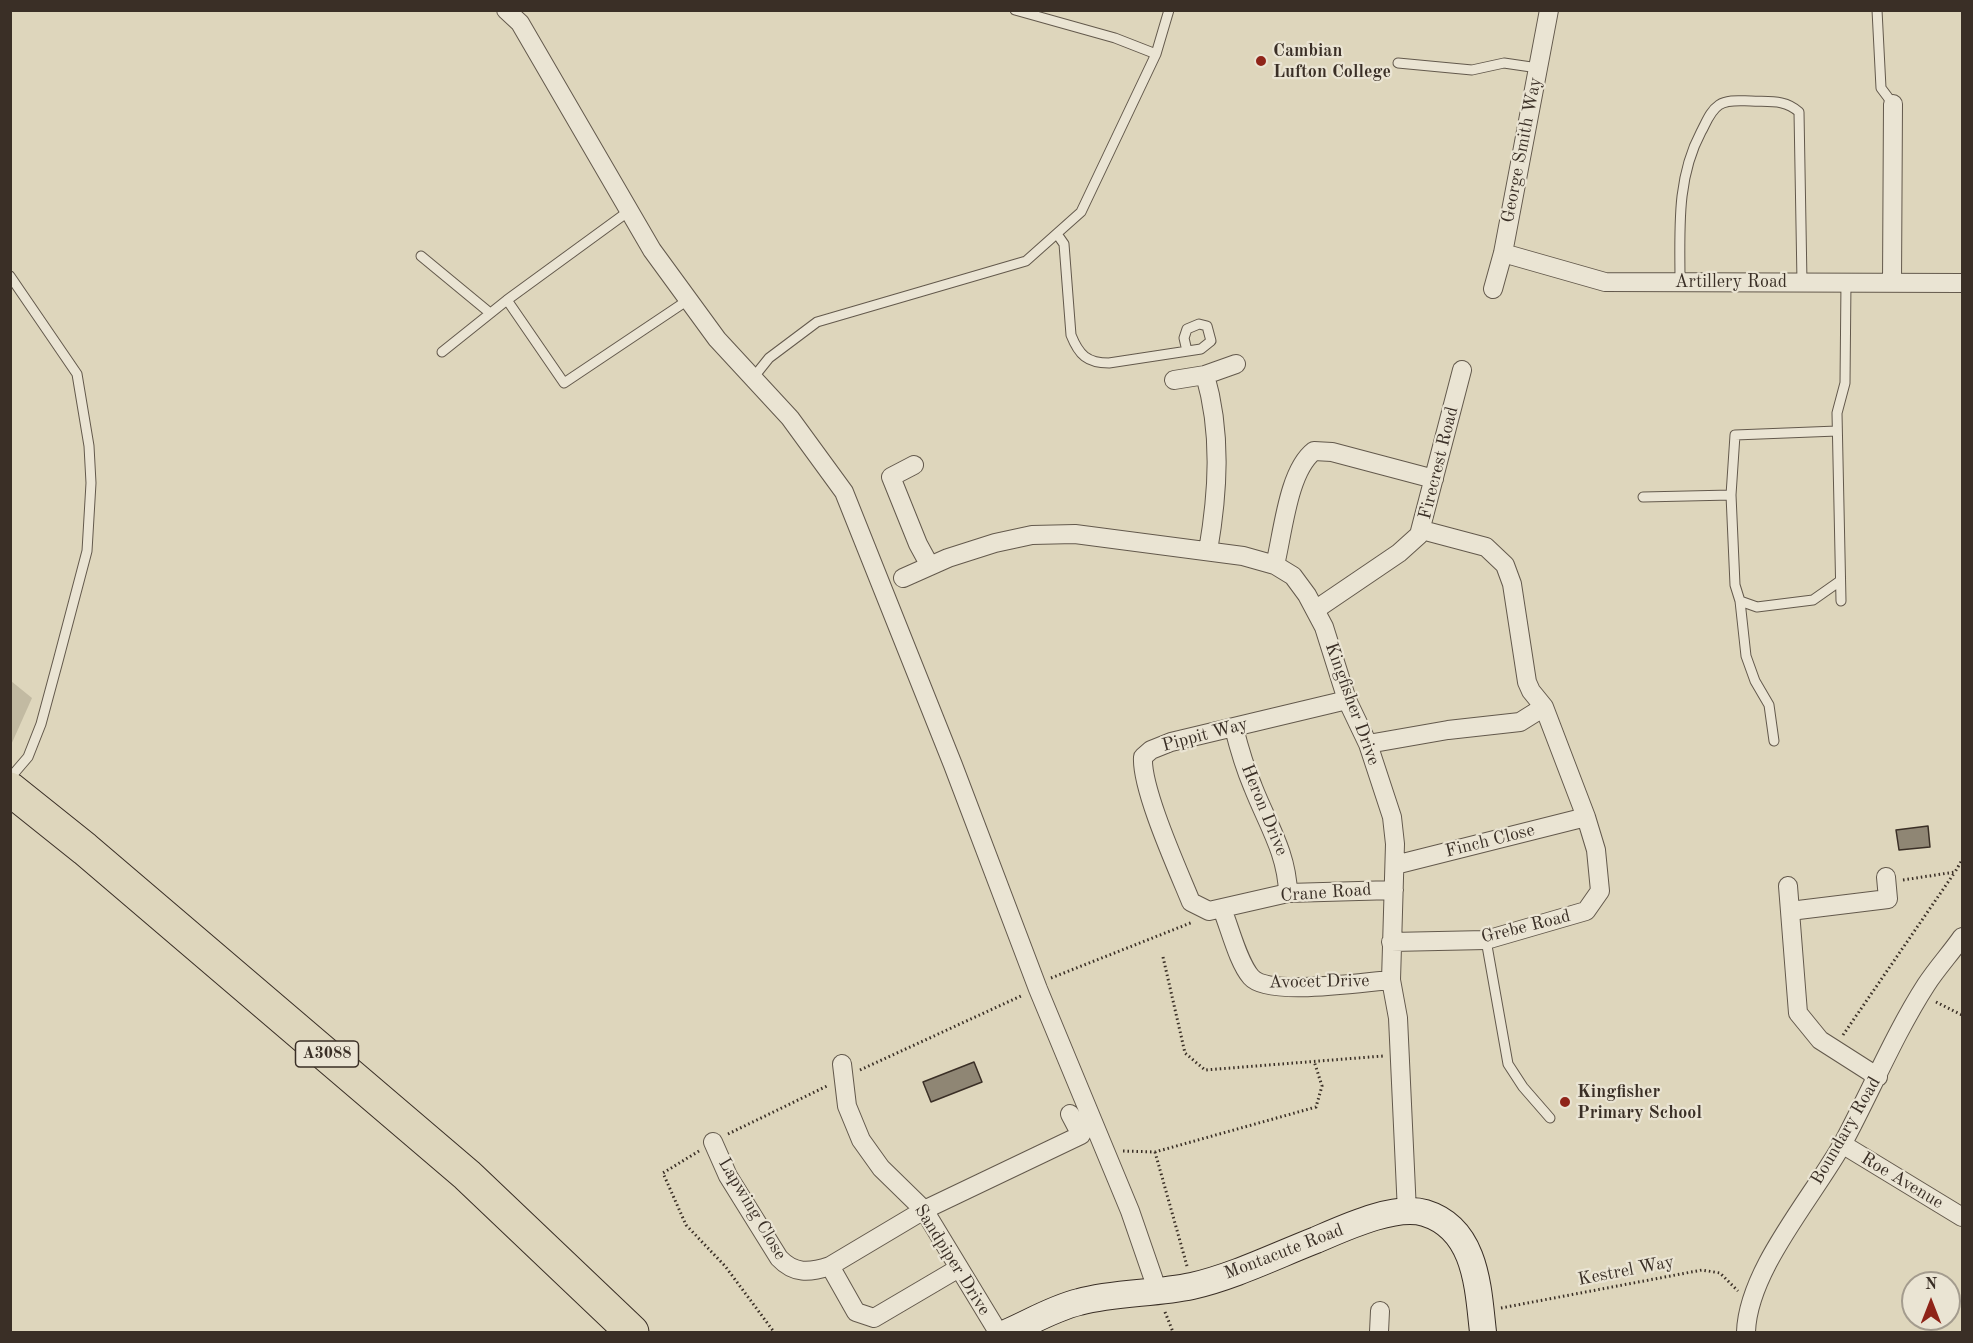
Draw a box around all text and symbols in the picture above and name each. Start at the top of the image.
place label: Cambian Lufton College [1273,40,1391,82]
marker: Cambian Lufton College [1254,54,1268,68]
street label: George Smith Way [1497,75,1547,225]
street label: Artillery Road [1675,271,1787,293]
street label: Firecrest Road [1415,404,1463,522]
street label: Kingfisher Drive [1320,640,1384,768]
street label: Pippit Way [1160,713,1250,757]
street label: Heron Drive [1236,761,1292,859]
street label: Finch Close [1443,819,1537,863]
street label: Crane Road [1280,879,1372,907]
street label: Grebe Road [1479,905,1573,949]
street label: Avocet Drive [1268,970,1370,994]
road number: A3088 [296,1041,358,1067]
street label: Boundary Road [1806,1073,1886,1189]
place label: Kingfisher Primary School [1577,1081,1702,1124]
marker: Kingfisher Primary School [1558,1095,1572,1109]
street label: Roe Avenue [1857,1148,1947,1214]
street label: Lapwing Close [713,1154,791,1264]
street label: Sandpiper Drive [909,1201,995,1319]
street label: Montacute Road [1221,1219,1347,1285]
street label: Kestrel Way [1576,1251,1676,1291]
north arrow [1901,1271,1961,1331]
text: N [1925,1277,1937,1293]

